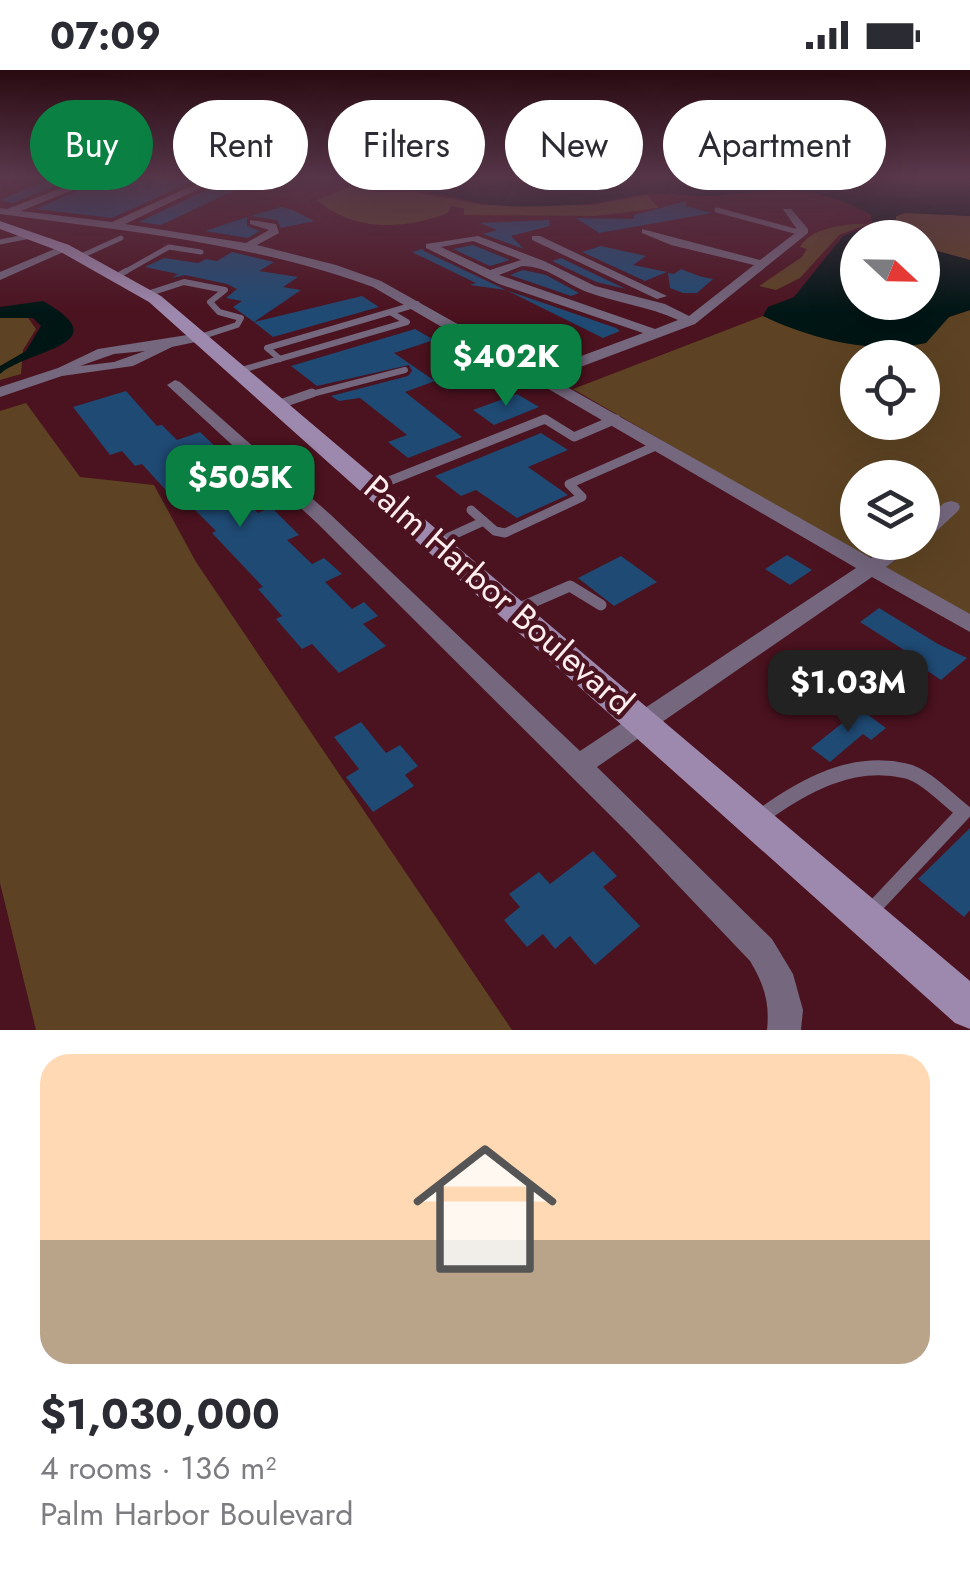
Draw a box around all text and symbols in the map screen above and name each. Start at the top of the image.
text: 07:09 [50,8,161,63]
chip: Buy [30,100,153,190]
chip: Rent [173,100,308,190]
chip: Filters [328,100,485,190]
chip: New [505,100,643,190]
chip: Apartment [663,100,886,190]
north arrow [840,220,940,320]
map controls [840,220,940,560]
pin: $402K [436,324,576,409]
text: $402K [453,333,559,379]
button: locate [840,340,940,440]
pin: $505K [170,445,310,530]
text: $505K [188,454,292,500]
button: layers [840,460,940,560]
street label: Palm Harbor Boulevard [353,464,645,726]
pin: $1.03M [767,650,929,735]
text: $1.03M [790,659,906,705]
icon: home [395,1119,575,1299]
text: $1,030,000 [40,1384,280,1445]
text: 4 rooms · 136 m² [40,1445,276,1491]
text: Palm Harbor Boulevard [40,1491,354,1537]

